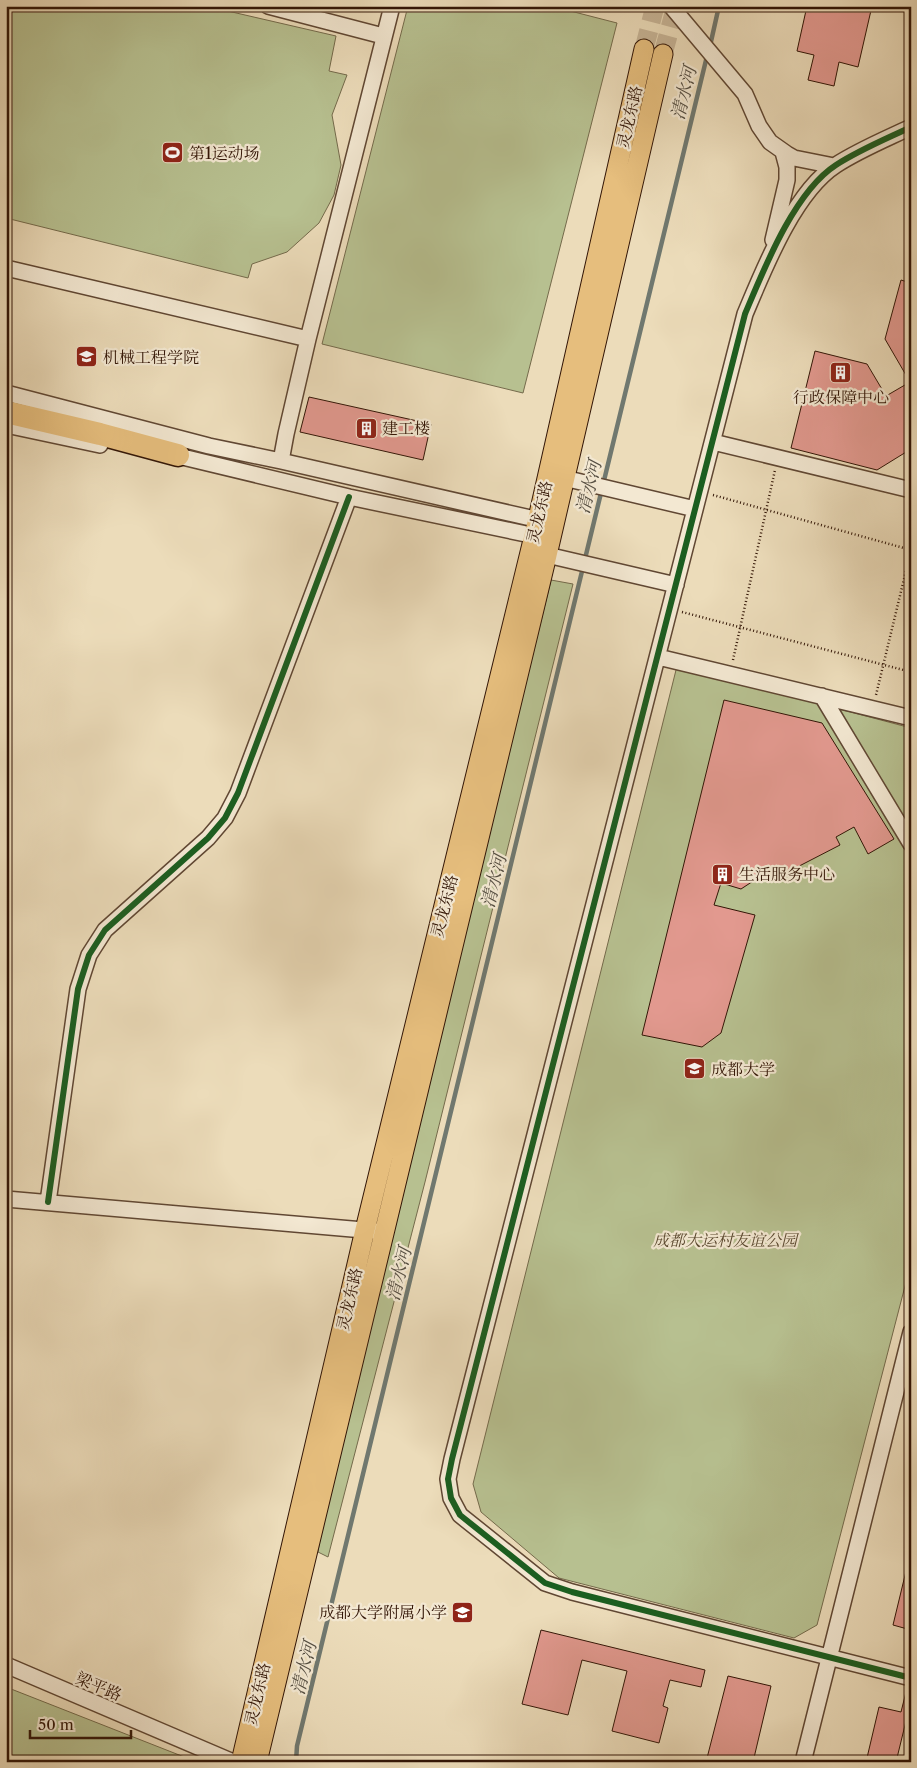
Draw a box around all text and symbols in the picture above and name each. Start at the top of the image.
water label: 清水河 [667,61,702,122]
street label: 灵龙东路 [612,84,646,150]
sports icon: 第1运动场 [161,141,185,165]
place label: 第1运动场 [189,143,260,163]
school or university icon: 机械工程学院 [75,345,99,369]
place label: 机械工程学院 [103,347,199,367]
building icon: 行政保障中心 [829,361,853,385]
place label: 行政保障中心 [793,387,889,407]
building icon: 建工楼 [354,416,378,440]
place label: 建工楼 [382,418,430,438]
water label: 清水河 [572,455,607,516]
street label: 灵龙东路 [522,479,556,545]
water label: 清水河 [477,849,512,910]
building icon: 生活服务中心 [711,862,735,886]
place label: 生活服务中心 [739,864,835,884]
street label: 灵龙东路 [427,873,461,939]
school or university icon: 成都大学 [683,1057,707,1081]
place label: 成都大学 [711,1059,775,1079]
park label: 成都大运村友谊公园 [653,1230,800,1250]
water label: 清水河 [382,1242,417,1303]
street label: 灵龙东路 [332,1266,366,1332]
school or university icon: 成都大学附属小学 [451,1600,475,1624]
place label: 成都大学附属小学 [319,1602,447,1622]
water label: 清水河 [287,1636,322,1697]
street label: 灵龙东路 [240,1661,274,1727]
street label: 梁平路 [73,1667,125,1705]
scale bar [30,1708,131,1740]
text: 50 m [38,1715,74,1734]

